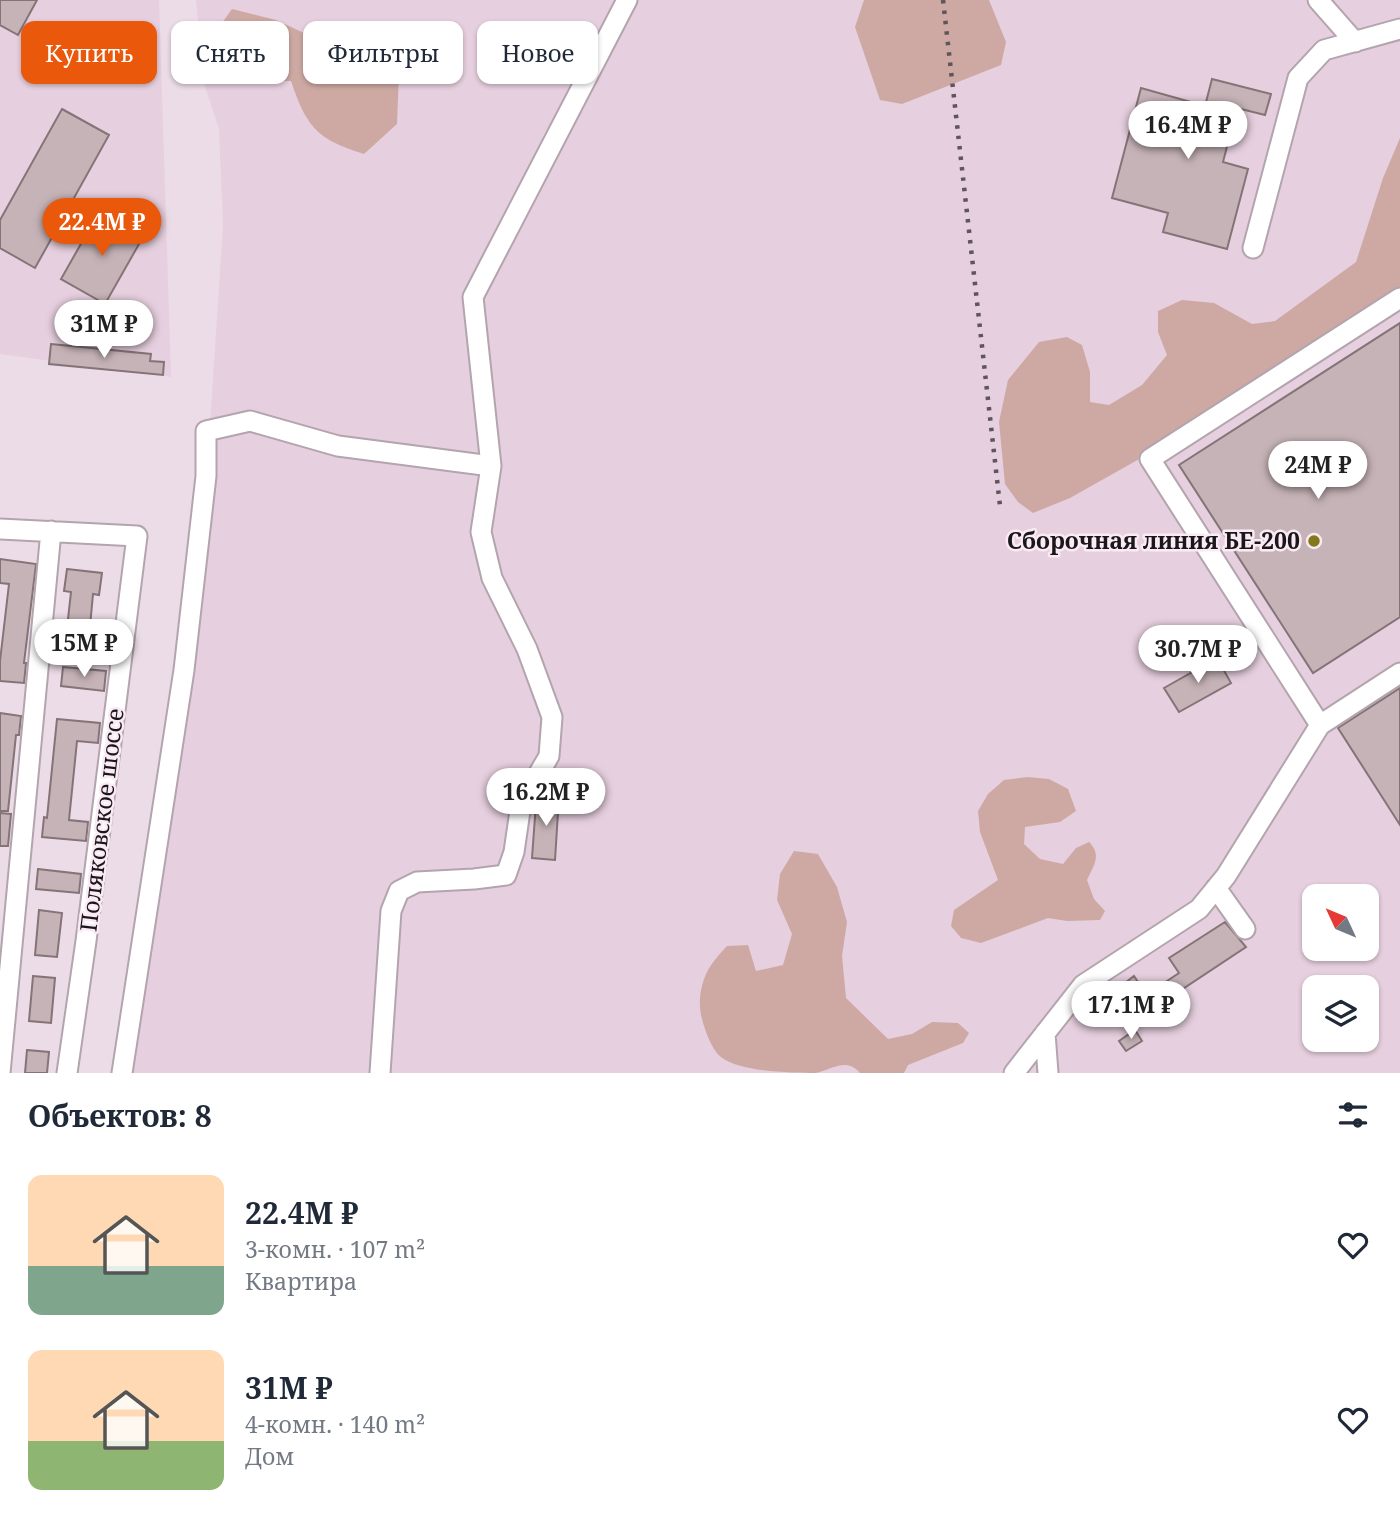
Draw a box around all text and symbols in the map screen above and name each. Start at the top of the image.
chip: Купить [21,21,157,84]
chip: Снять [171,21,289,84]
chip: Фильтры [303,21,463,84]
chip: Новое [477,21,598,84]
pin: 16.4M ₽ [1123,102,1253,161]
text: 16.4M ₽ [1144,108,1232,140]
pin: 22.4M ₽ [37,198,167,258]
text: 22.4M ₽ [58,205,146,237]
pin: 31M ₽ [55,300,153,360]
text: 31M ₽ [70,307,138,339]
pin: 24M ₽ [1269,442,1367,501]
text: 24M ₽ [1284,448,1352,480]
place label: Сборочная линия БЕ-200 [1007,524,1300,556]
marker: Сборочная линия БЕ-200 [1306,533,1322,549]
pin: 15M ₽ [35,620,133,679]
text: 15M ₽ [50,626,118,658]
pin: 30.7M ₽ [1133,626,1263,685]
text: 30.7M ₽ [1154,632,1242,664]
street label: Поляковское шоссе [71,706,131,933]
pin: 16.2M ₽ [481,768,611,828]
text: 16.2M ₽ [502,775,590,807]
north arrow [1302,884,1379,961]
map controls [1302,884,1379,1052]
button: layers [1302,975,1379,1052]
pin: 17.1M ₽ [1066,982,1196,1041]
text: 17.1M ₽ [1087,988,1175,1020]
text: Объектов: 8 [28,1095,212,1136]
icon: filters [1334,1096,1372,1134]
text: 22.4M ₽ [245,1192,359,1233]
icon: home [84,1203,168,1287]
icon: heart [1334,1226,1372,1264]
text: 3-комн. · 107 m² [245,1233,425,1265]
text: Квартира [245,1265,357,1297]
text: 31M ₽ [245,1367,333,1408]
icon: home [84,1378,168,1462]
icon: heart [1334,1401,1372,1439]
text: 4-комн. · 140 m² [245,1408,425,1440]
text: Дом [245,1440,294,1472]

